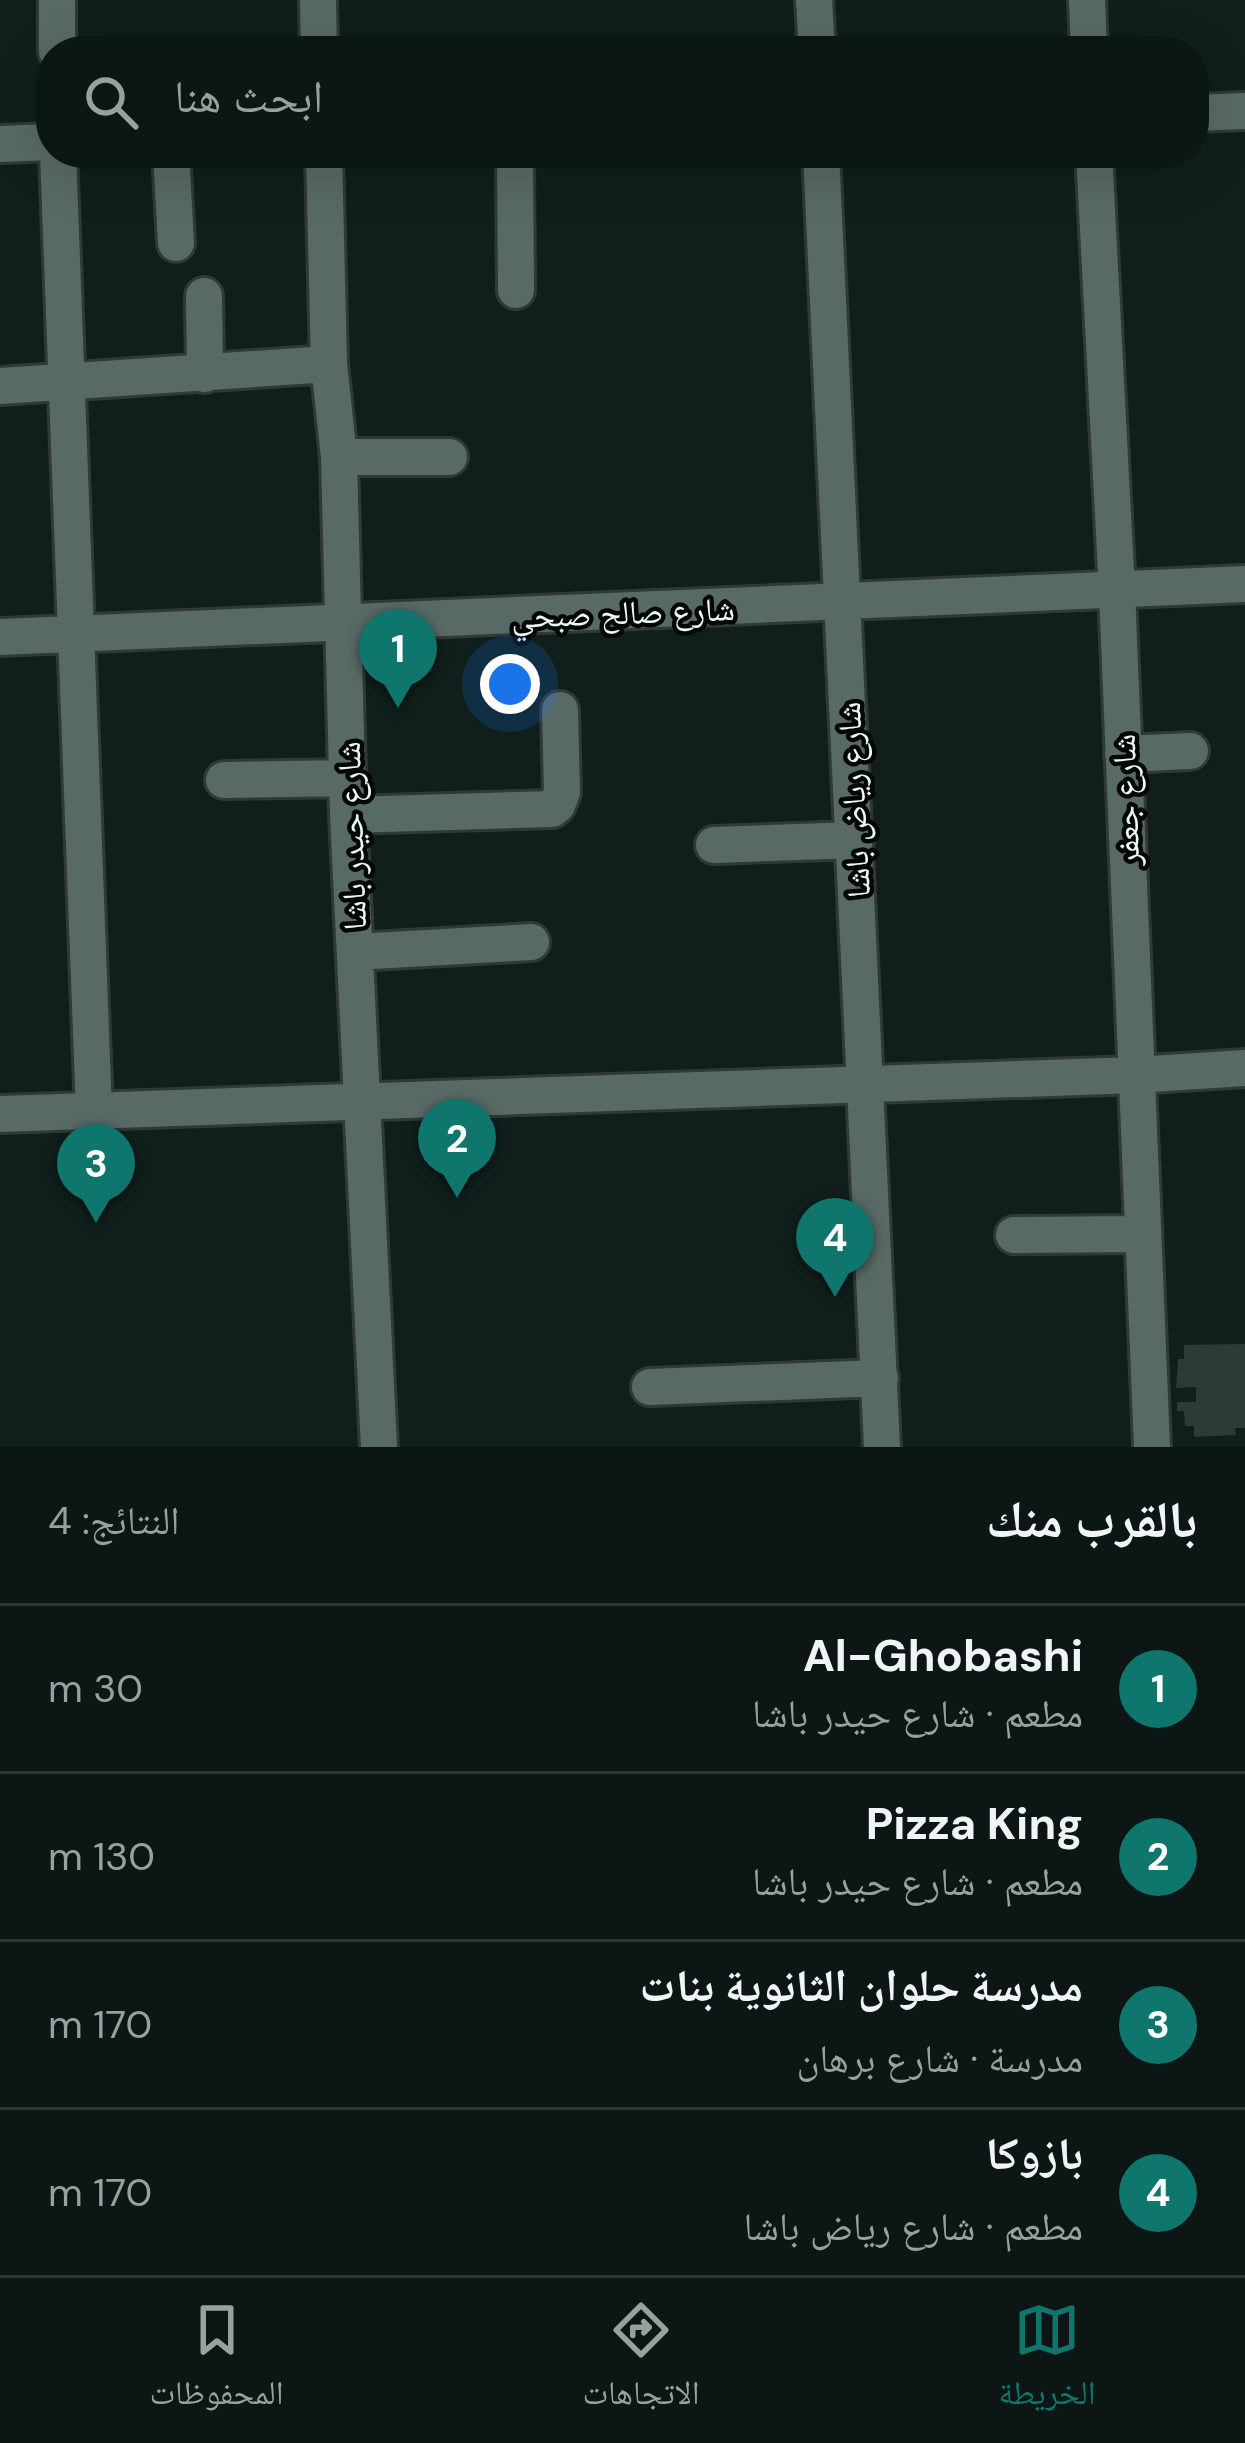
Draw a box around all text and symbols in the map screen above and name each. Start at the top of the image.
search box [36,36,1209,168]
text: ابحث هنا [174,67,323,126]
icon: search [78,69,144,135]
street label: شارع صالح صبحي [510,587,736,642]
pin: 1 [359,609,437,708]
your location [480,654,540,714]
street label: شارع رياض باشا [827,701,880,899]
street label: شارع جعفر [1102,733,1149,868]
street label: شارع حيدر باشا [327,741,376,931]
pin: 2 [418,1099,496,1198]
pin: 3 [57,1124,135,1223]
pin: 4 [796,1198,874,1297]
text: بالقرب منك [986,1486,1197,1553]
text: النتائج: 4 [48,1495,179,1546]
text: Al-Ghobashi [803,1626,1083,1685]
text: 30 m [48,1663,143,1714]
text: 1 [1151,1663,1165,1714]
text: مطعم · شارع حيدر باشا [752,1688,1083,1739]
text: Pizza King [866,1794,1083,1853]
text: 130 m [48,1831,155,1882]
text: 2 [1147,1831,1169,1882]
text: مطعم · شارع حيدر باشا [752,1856,1083,1907]
text: مدرسة حلوان الثانوية بنات [639,1956,1083,2015]
text: 170 m [48,1999,152,2050]
text: 3 [1146,1999,1170,2050]
text: مدرسة · شارع برهان [796,2033,1083,2084]
text: بازوكا [985,2124,1083,2183]
text: 170 m [48,2167,152,2218]
text: 4 [1145,2167,1171,2218]
text: مطعم · شارع رياض باشا [743,2201,1083,2252]
tab: المحفوظات [149,2297,284,2425]
tab: الاتجاهات [582,2297,700,2425]
tab: الخريطة [998,2297,1096,2425]

